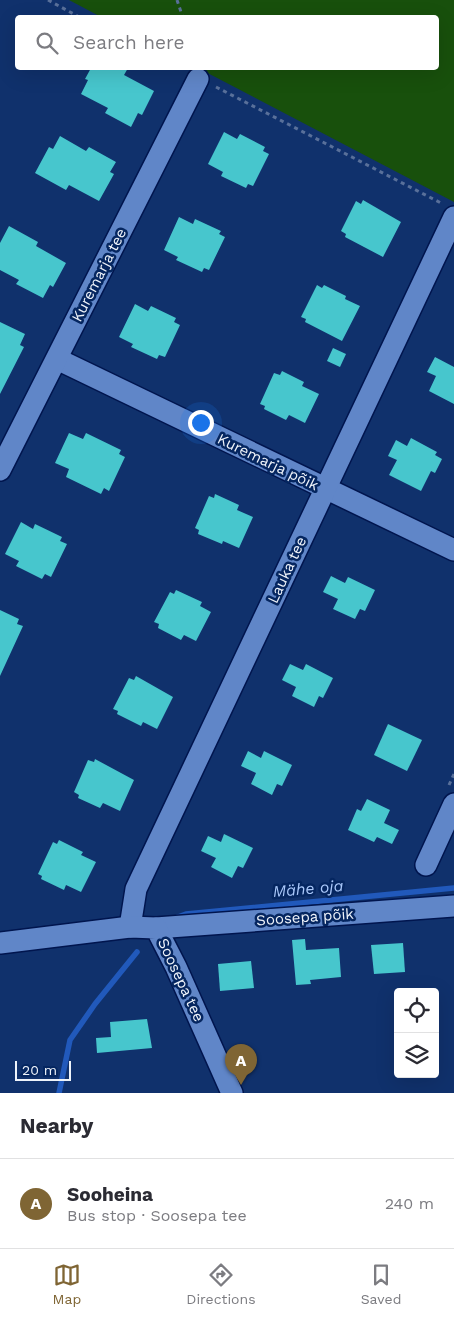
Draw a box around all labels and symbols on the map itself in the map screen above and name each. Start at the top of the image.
street label: Kuremarja tee [68,225,130,325]
your location [188,410,214,436]
street label: Kuremarja põik [214,430,322,494]
street label: Lauka tee [264,534,310,606]
water label: Mähe oja [272,876,344,901]
street label: Soosepa põik [256,905,355,929]
street label: Soosepa tee [154,935,208,1025]
pin: A [225,1044,257,1085]
scale bar [15,1058,71,1081]

